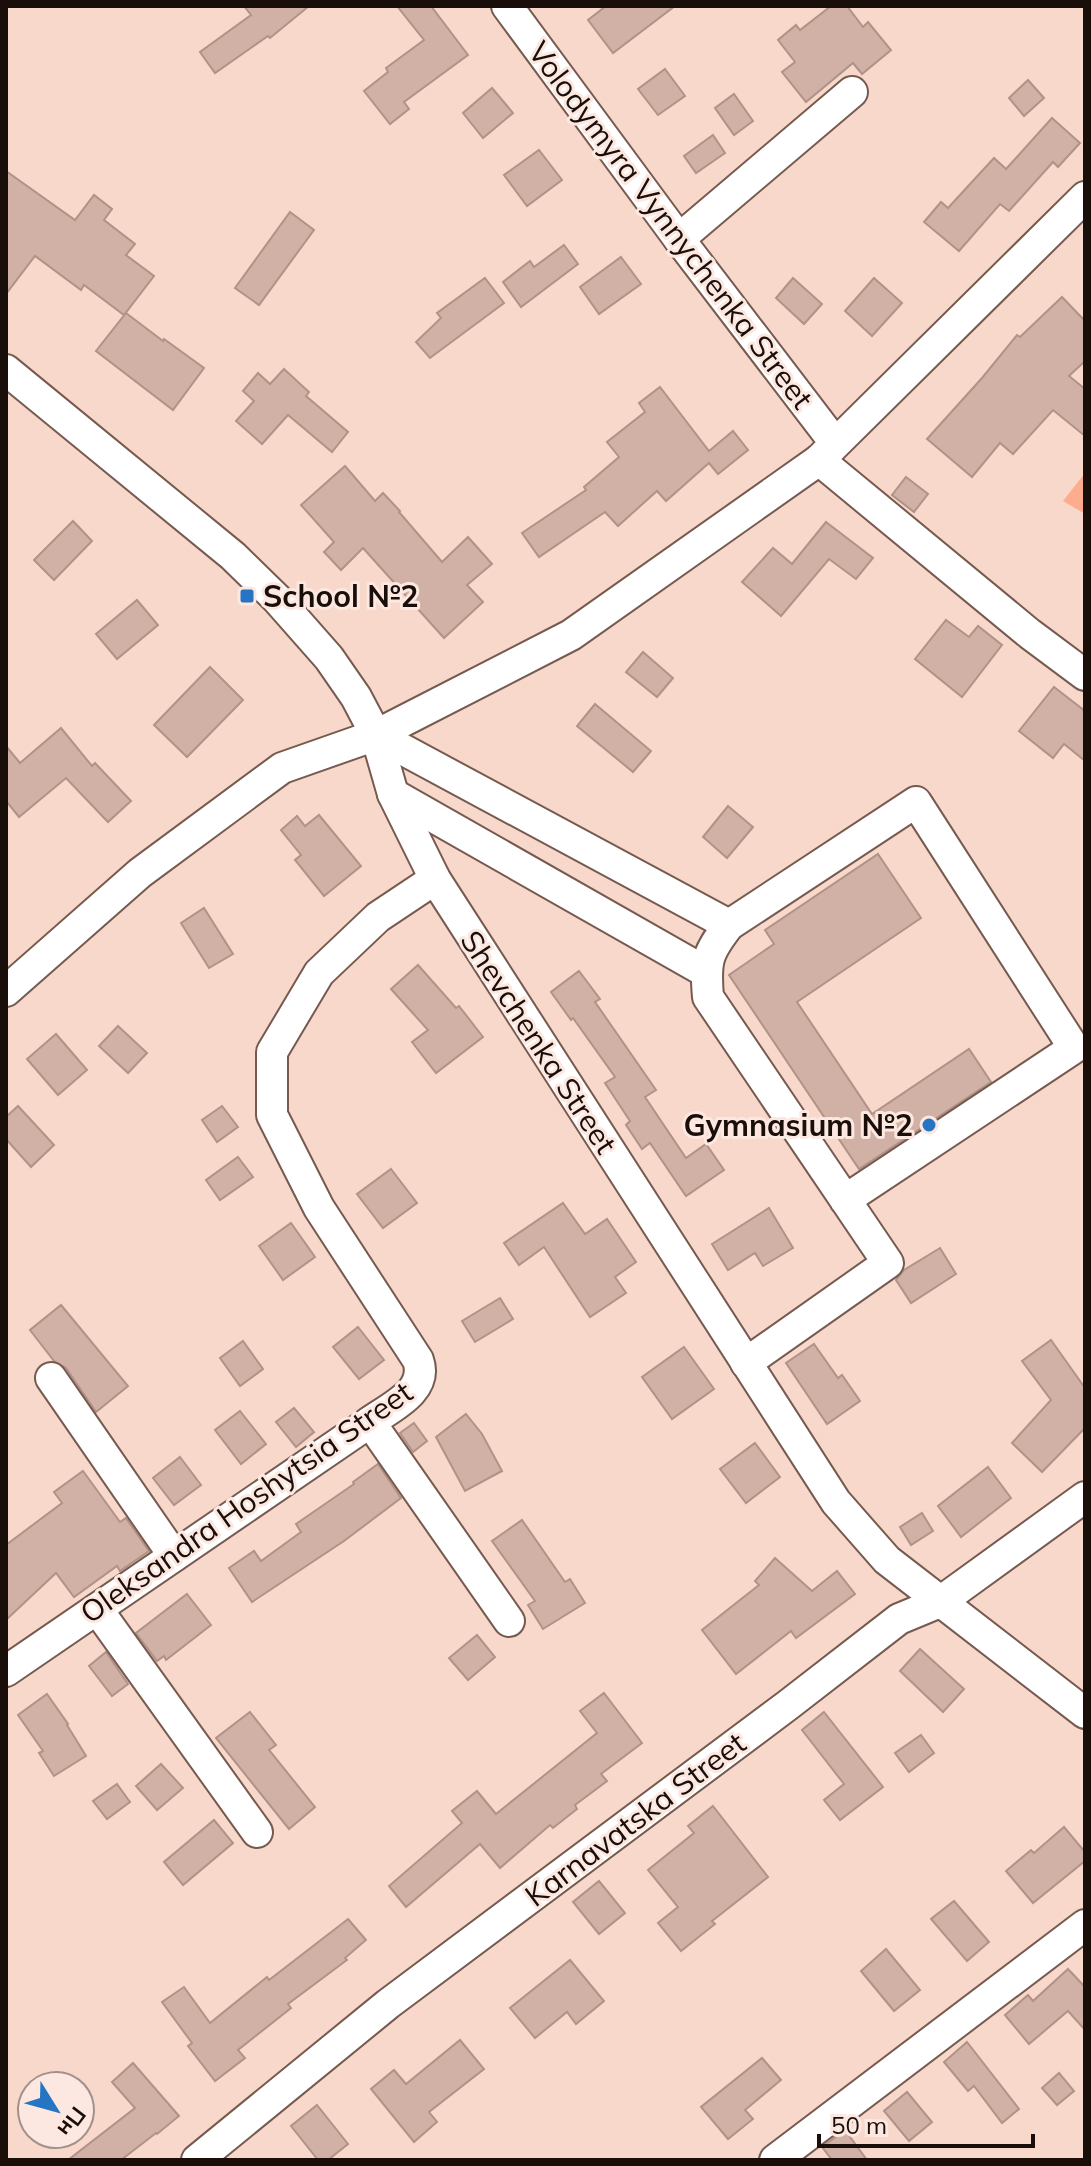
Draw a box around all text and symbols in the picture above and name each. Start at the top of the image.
street label: Volodymyra Vynnychenka Street [520,34,822,416]
place label: School №2 [263,577,419,615]
marker: School №2 [238,587,256,605]
street label: Shevchenka Street [453,923,625,1161]
place label: Gymnasium №2 [683,1106,913,1144]
marker: Gymnasium №2 [920,1116,938,1134]
street label: Oleksandra Hoshytsia Street [73,1373,419,1631]
street label: Karnavatska Street [517,1724,753,1914]
north arrow [16,2070,96,2150]
scale bar [819,2098,1033,2148]
text: Пн [52,2101,92,2143]
text: 50 m [831,2110,887,2140]

